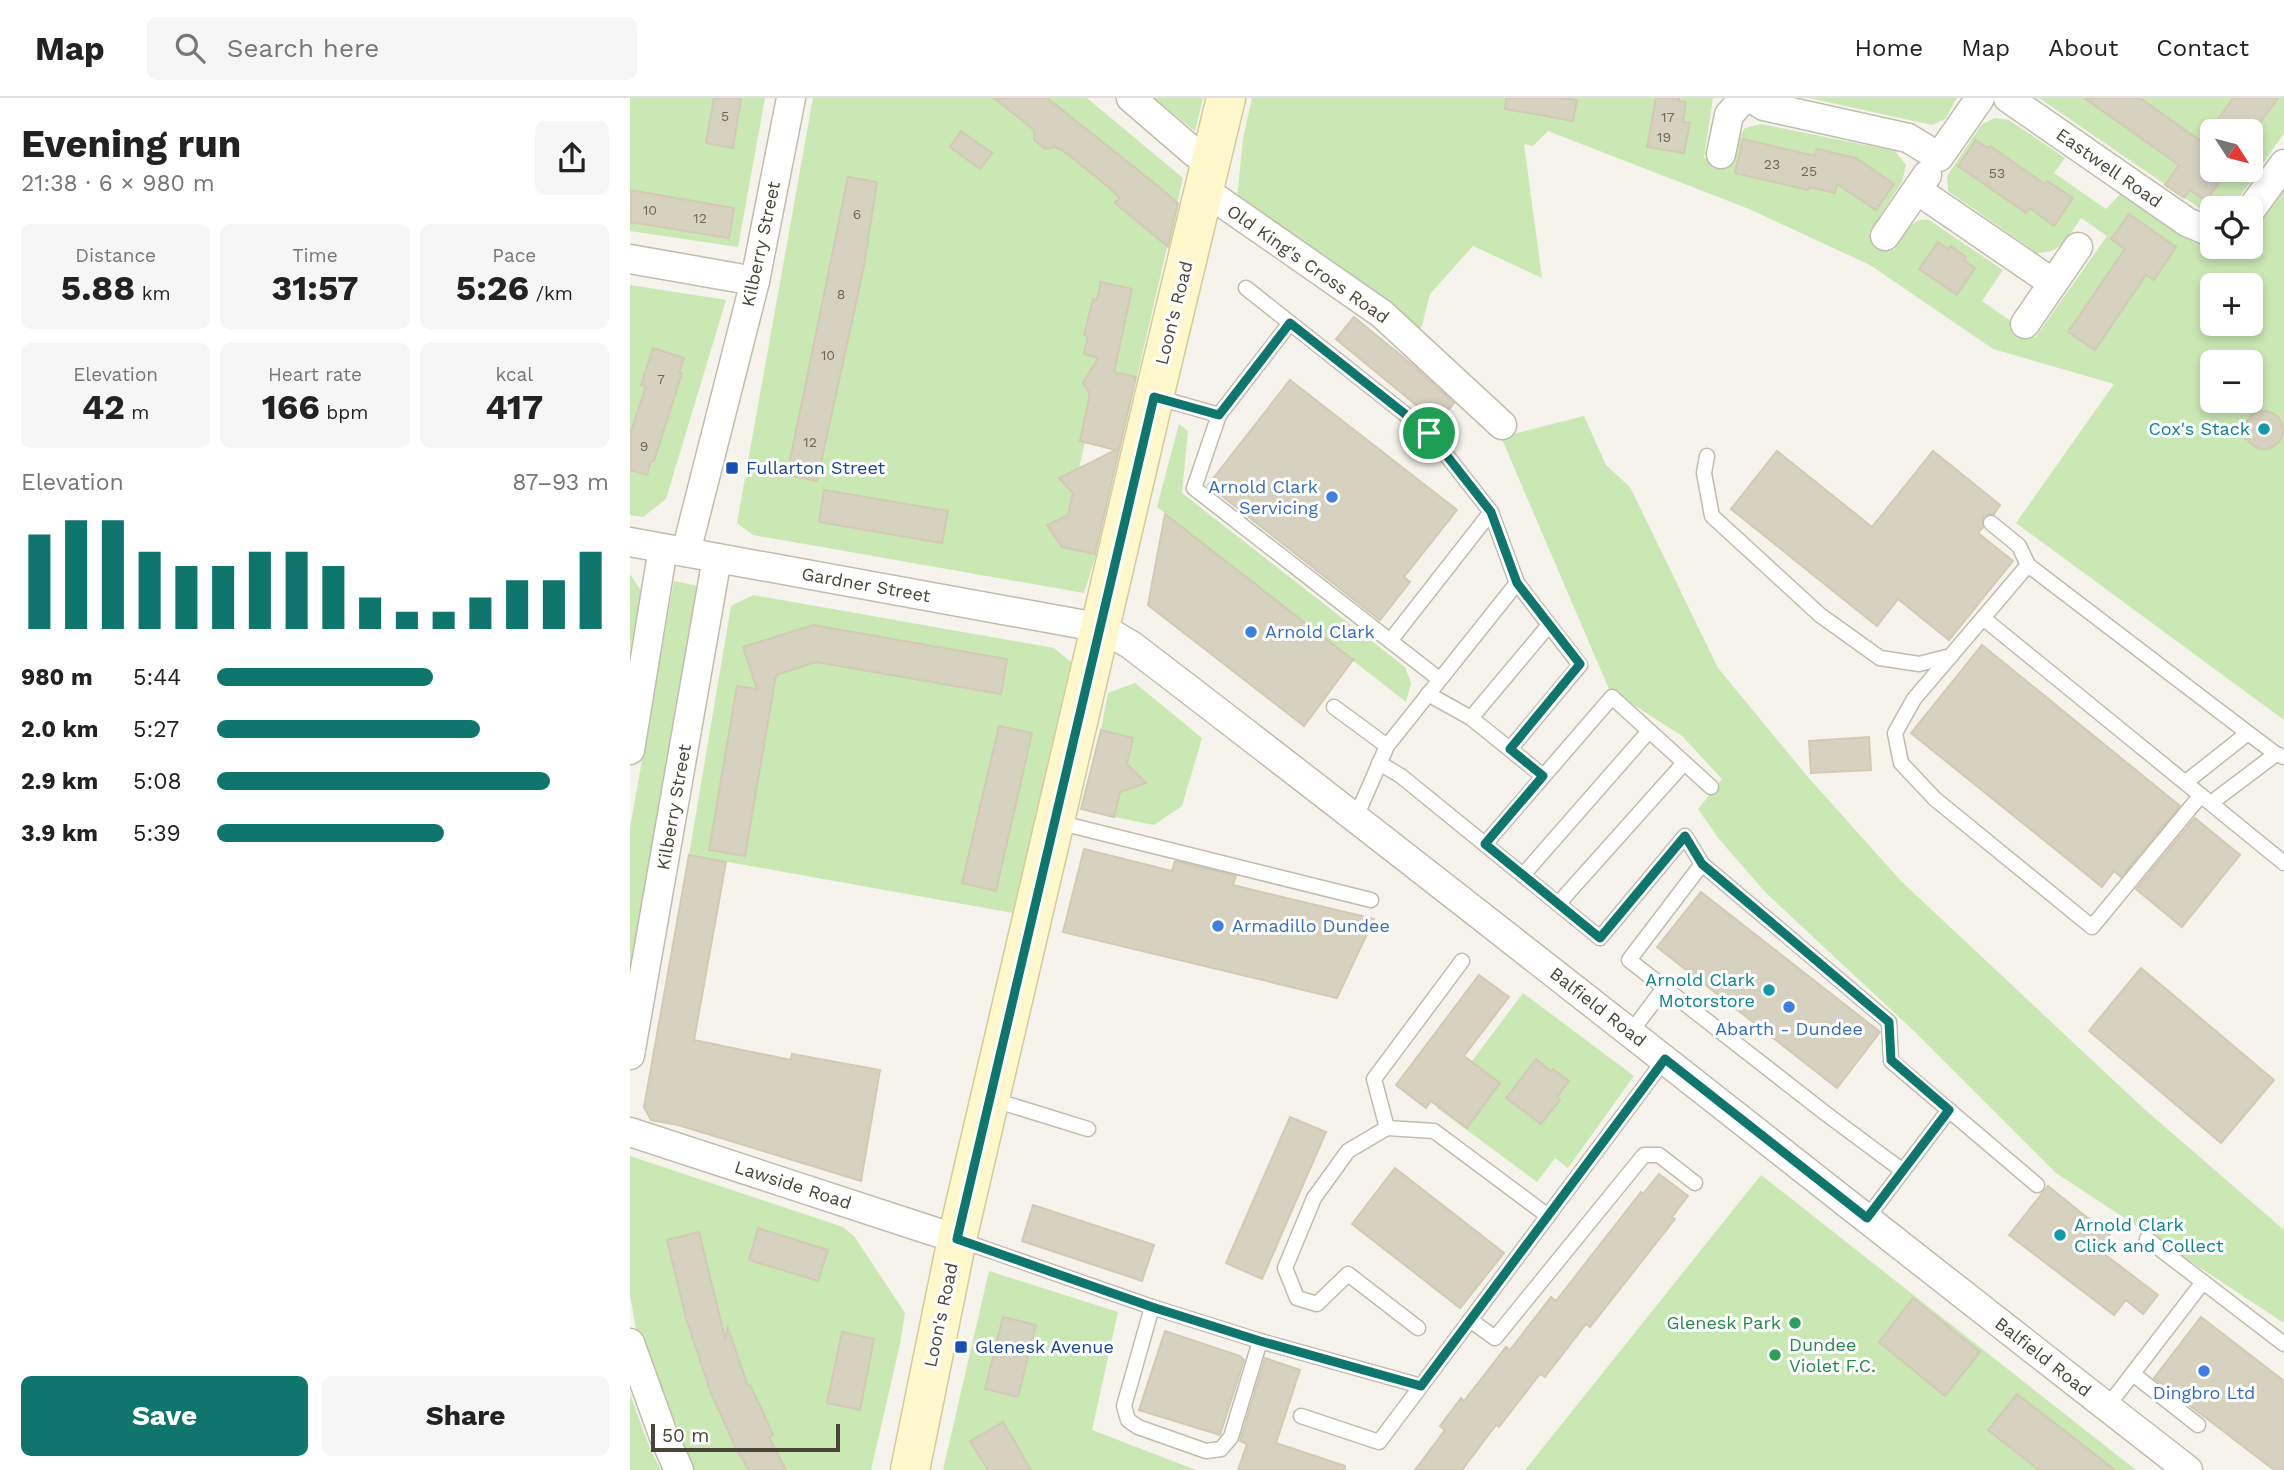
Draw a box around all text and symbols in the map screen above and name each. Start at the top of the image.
search box [147,17,637,80]
text: Map [35,29,105,68]
icon: search [171,29,209,67]
text: Search here [227,33,379,63]
text: Home [1855,34,1923,62]
text: Map [1961,34,2010,62]
text: About [2048,34,2118,62]
text: Contact [2156,34,2249,62]
house number: 5 [721,108,729,124]
house number: 17 [1661,109,1675,125]
north arrow [2200,119,2263,182]
map controls [2200,119,2263,413]
button: share [535,121,609,195]
text: Evening run [21,122,241,166]
street label: Eastwell Road [2052,123,2166,212]
house number: 19 [1657,129,1671,145]
house number: 23 [1764,156,1780,172]
house number: 25 [1801,163,1817,179]
house number: 53 [1989,165,2005,181]
text: 21:38 · 6 × 980 m [21,170,215,197]
street label: Kilberry Street [737,179,784,308]
button: locate [2200,196,2263,259]
street label: Old King's Cross Road [1223,200,1393,327]
house number: 10 [643,202,657,218]
house number: 6 [853,206,861,222]
house number: 12 [693,210,707,226]
text: Distance [75,244,156,267]
text: Time [292,244,338,267]
text: Pace [492,244,536,267]
street label: Loon's Road [1150,259,1197,367]
text: 5.88 [61,267,135,309]
text: 31:57 [271,267,359,309]
text: 5:26 [456,267,529,309]
button: + [2200,273,2263,336]
text: km [135,282,171,305]
text: /km [529,282,573,305]
house number: 8 [837,286,845,302]
house number: 10 [821,347,835,363]
button: − [2200,350,2263,413]
text: Elevation [73,363,158,386]
text: Heart rate [268,363,362,386]
text: kcal [496,363,533,386]
house number: 7 [657,371,665,387]
text: 42 [82,386,125,428]
text: 166 [262,386,320,428]
text: 417 [485,386,543,428]
text: m [125,401,149,424]
text: bpm [320,401,368,424]
pin [1399,403,1459,463]
icon: arrive [1410,414,1448,452]
place label: Cox's Stack [2148,418,2250,439]
marker: Cox's Stack [2256,421,2272,437]
house number: 12 [803,434,817,450]
house number: 9 [640,438,648,454]
place label: Fullarton Street [746,457,886,478]
marker: Fullarton Street [724,460,740,476]
text: Elevation [21,469,124,496]
text: 87–93 m [512,469,609,496]
place label: Arnold Clark Servicing [1208,476,1318,518]
marker: Arnold Clark Servicing [1324,489,1340,505]
street label: Gardner Street [800,563,933,606]
place label: Arnold Clark [1265,621,1375,642]
marker: Arnold Clark [1243,624,1259,640]
text: 980 m [21,664,93,691]
text: 5:44 [133,664,181,691]
text: 2.0 km [21,716,99,743]
text: 5:27 [133,716,179,743]
street label: Kilberry Street [652,742,695,872]
text: 2.9 km [21,768,98,795]
text: 5:08 [133,768,182,795]
text: 3.9 km [21,820,98,847]
text: 5:39 [133,820,181,847]
place label: Armadillo Dundee [1232,915,1390,936]
marker: Armadillo Dundee [1210,918,1226,934]
street label: Balfield Road [1546,962,1651,1051]
place label: Arnold Clark Motorstore [1645,969,1755,1011]
marker: Arnold Clark Motorstore [1761,982,1777,998]
marker: Abarth - Dundee [1781,999,1797,1015]
place label: Abarth - Dundee [1715,1018,1863,1039]
street label: Lawside Road [732,1156,854,1213]
place label: Arnold Clark Click and Collect [2074,1214,2224,1256]
marker: Arnold Clark Click and Collect [2052,1227,2068,1243]
street label: Loon's Road [919,1261,962,1369]
place label: Glenesk Park [1666,1312,1781,1333]
street label: Balfield Road [1991,1312,2096,1401]
marker: Glenesk Park [1787,1315,1803,1331]
place label: Dundee Violet F.C. [1789,1334,1876,1376]
place label: Glenesk Avenue [975,1336,1114,1357]
marker: Glenesk Avenue [953,1339,969,1355]
marker: Dundee Violet F.C. [1767,1347,1783,1363]
marker: Dingbro Ltd [2196,1363,2212,1379]
button: Save [21,1376,308,1456]
button: Share [322,1376,609,1456]
place label: Dingbro Ltd [2153,1382,2255,1403]
scale bar [651,1421,840,1453]
text: 50 m [662,1424,709,1447]

